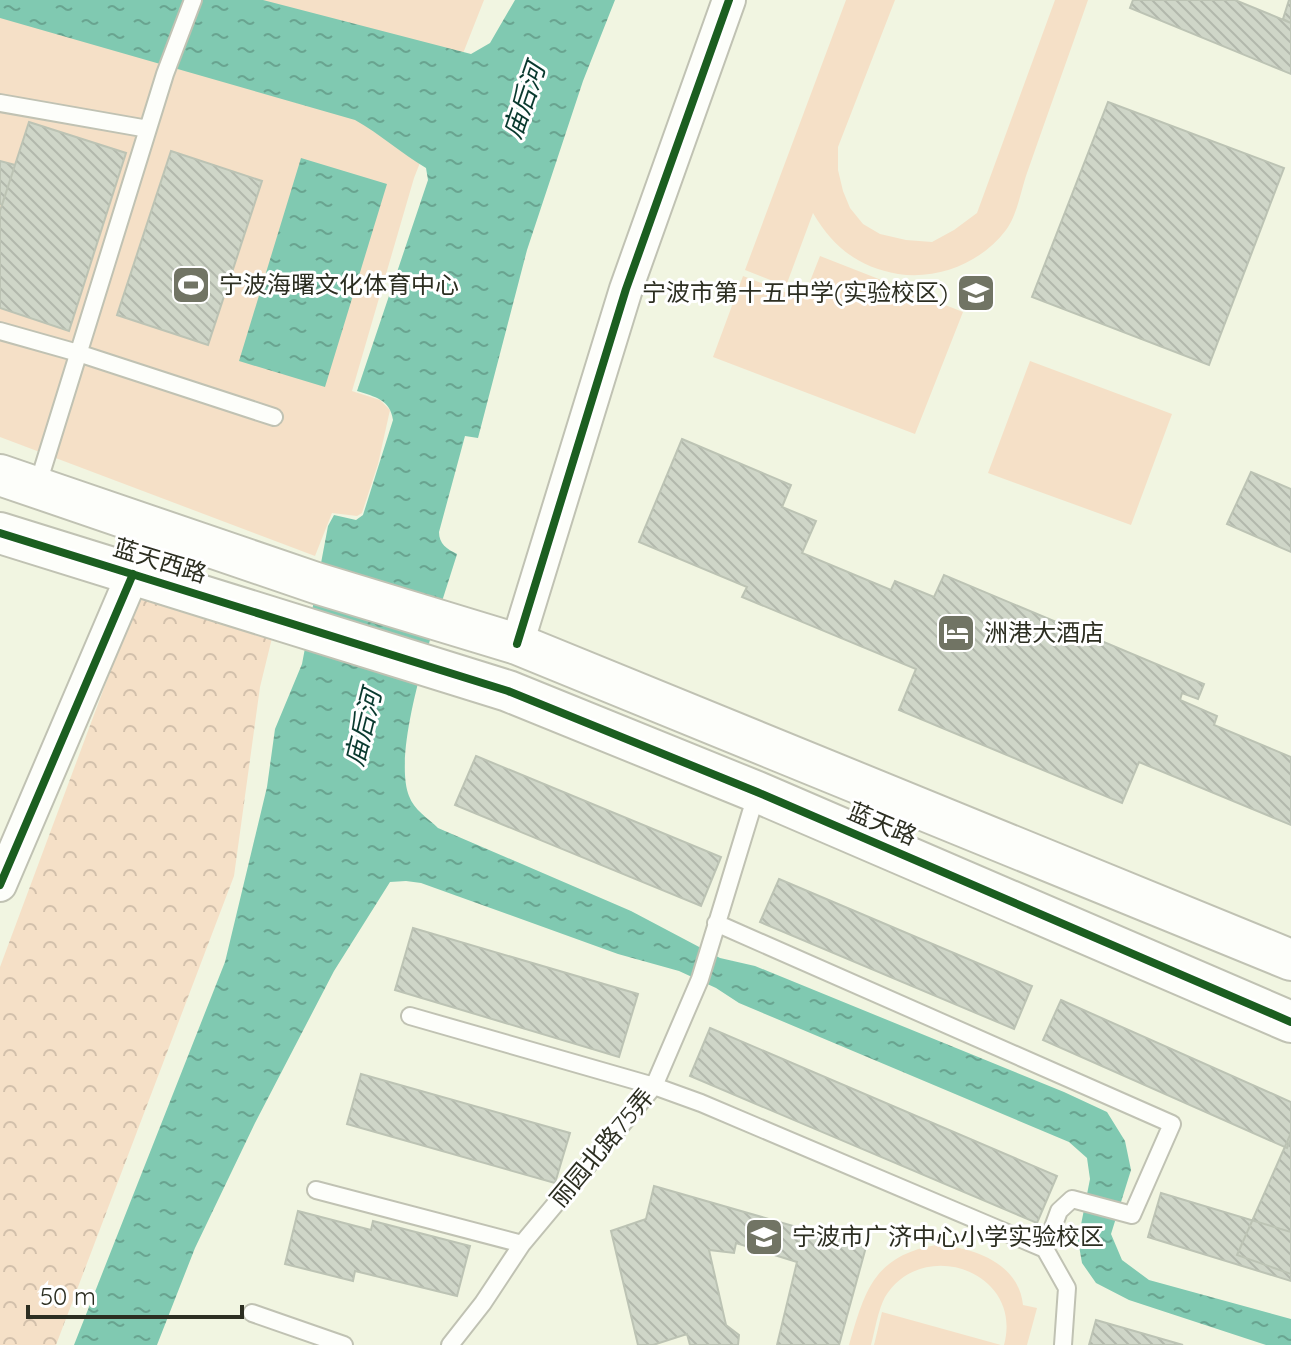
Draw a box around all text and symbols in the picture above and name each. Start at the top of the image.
water label: 庙后河 [495,54,553,143]
sports icon: 宁波海曙文化体育中心 [170,264,212,306]
place label: 宁波海曙文化体育中心 [219,269,459,299]
school or university icon: 宁波市第十五中学(实验校区) [955,272,997,314]
place label: 宁波市第十五中学(实验校区) [642,277,948,307]
street label: 蓝天西路 [110,532,211,588]
hotel icon: 洲港大酒店 [935,612,977,654]
place label: 洲港大酒店 [984,617,1104,647]
water label: 庙后河 [337,681,389,770]
street label: 蓝天路 [843,795,921,851]
street label: 丽园北路75弄 [543,1082,659,1213]
school or university icon: 宁波市广济中心小学实验校区 [743,1216,785,1258]
place label: 宁波市广济中心小学实验校区 [792,1221,1104,1251]
scale bar [28,1269,242,1319]
text: 50 m [40,1281,96,1311]

